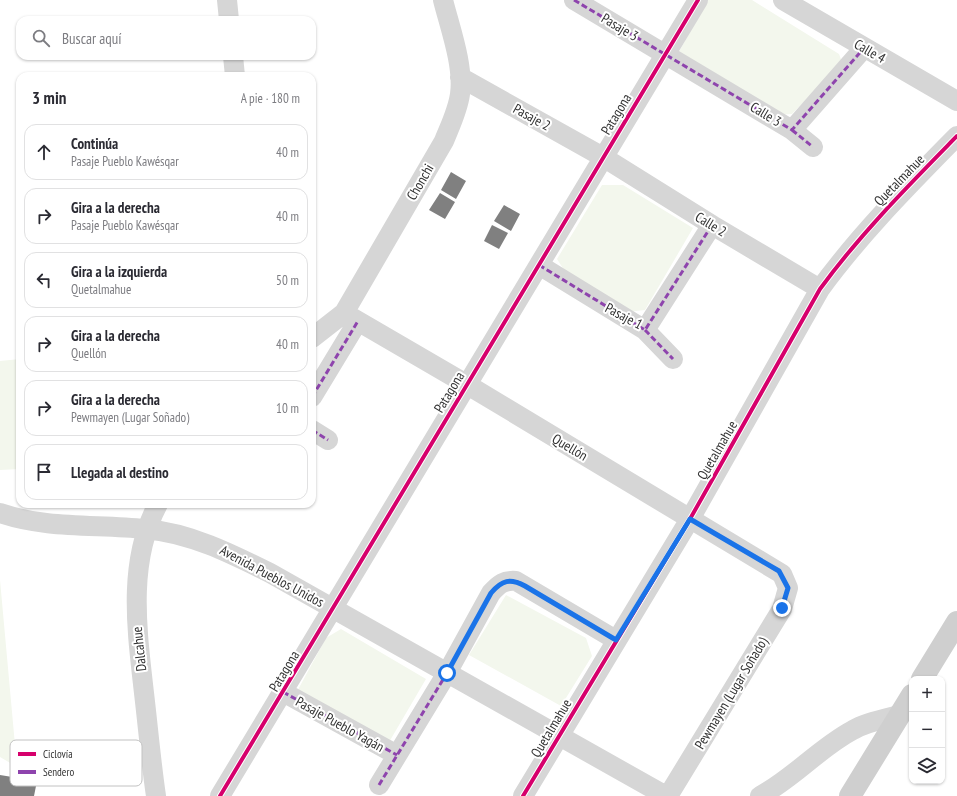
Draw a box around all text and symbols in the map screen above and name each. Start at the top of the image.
street label: Pasaje 3 [598,9,642,45]
search box [16,16,316,60]
icon: search [30,27,52,49]
text: Buscar aquí [62,29,122,48]
street label: Calle 4 [851,35,890,67]
text: 3 min [32,87,66,109]
text: A pie · 180 m [241,90,300,107]
street label: Patagona [597,90,635,138]
street label: Calle 3 [747,98,785,130]
street label: Pasaje 2 [510,99,554,135]
text: Continúa [71,134,118,153]
icon: ahead [33,141,55,163]
text: 40 m [276,144,299,161]
street label: Quetalmahue [870,150,928,210]
text: Pasaje Pueblo Kawésqar [71,153,179,170]
street label: Chonchi [402,161,438,203]
text: Gira a la derecha [71,198,160,217]
icon: right [33,205,55,227]
text: 40 m [276,208,299,225]
street label: Calle 2 [692,208,730,240]
text: Pasaje Pueblo Kawésqar [71,217,179,234]
text: Gira a la izquierda [71,262,167,281]
icon: left [33,269,55,291]
text: 50 m [276,272,299,289]
text: Quetalmahue [71,281,131,298]
street label: Pasaje 1 [602,299,646,333]
text: Gira a la derecha [71,326,160,345]
icon: right [33,333,55,355]
text: 40 m [276,336,299,353]
text: Quellón [71,345,107,362]
street label: Patagona [430,368,468,416]
text: Gira a la derecha [71,390,160,409]
icon: right [33,397,55,419]
text: 10 m [276,400,299,417]
text: Pewmayen (Lugar Soñado) [71,409,189,426]
street label: Quetalmahue [693,417,741,483]
street label: Quellón [549,429,591,465]
icon: arrive [33,461,55,483]
text: Llegada al destino [71,463,169,482]
street label: Avenida Pueblos Unidos [217,541,327,611]
route end [773,599,791,617]
street label: Dalcahue [128,626,150,672]
street label: Pewmayen (Lugar Soñado) [691,633,772,752]
street label: Patagona [265,647,303,695]
route start [438,664,456,682]
map controls [909,676,945,784]
button: + [909,676,945,712]
street label: Pasaje Pueblo Yagán [293,692,387,756]
street label: Quetalmahue [527,695,576,760]
button: − [909,712,945,748]
legend [10,740,142,786]
text: Ciclovía [43,747,73,761]
button: layers [909,748,945,784]
text: Sendero [43,765,74,779]

